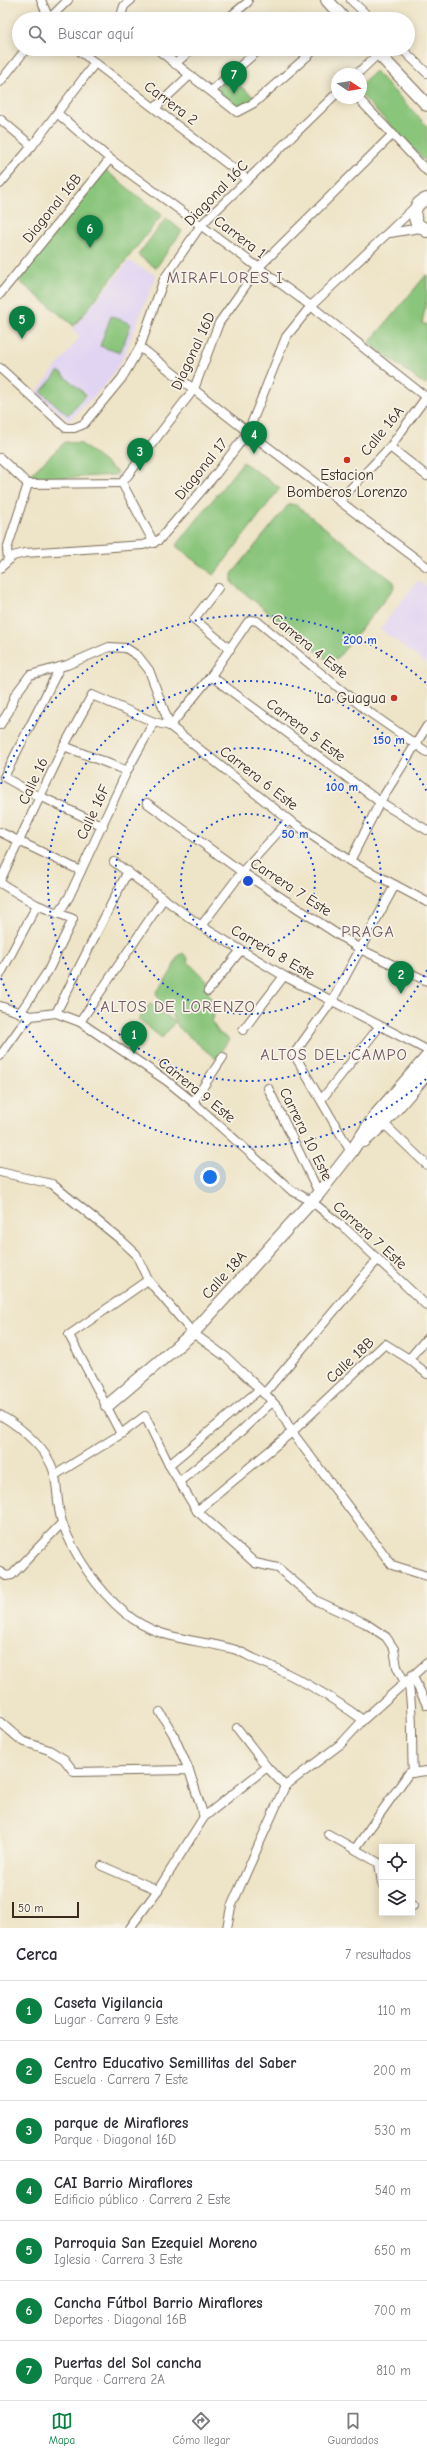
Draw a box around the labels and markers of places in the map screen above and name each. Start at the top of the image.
pin: 7 [221,61,247,94]
pin: 6 [77,215,103,248]
pin: 5 [9,306,35,339]
pin: 4 [241,421,267,454]
pin: 3 [127,438,153,471]
marker: Estacion Bomberos Lorenzo [342,455,352,465]
place label: Estacion Bomberos Lorenzo [287,466,407,501]
place label: La Guagua [317,689,386,707]
marker: La Guagua [389,693,399,703]
centre of rings [241,874,255,888]
pin: 2 [388,961,414,994]
pin: 1 [121,1021,147,1054]

